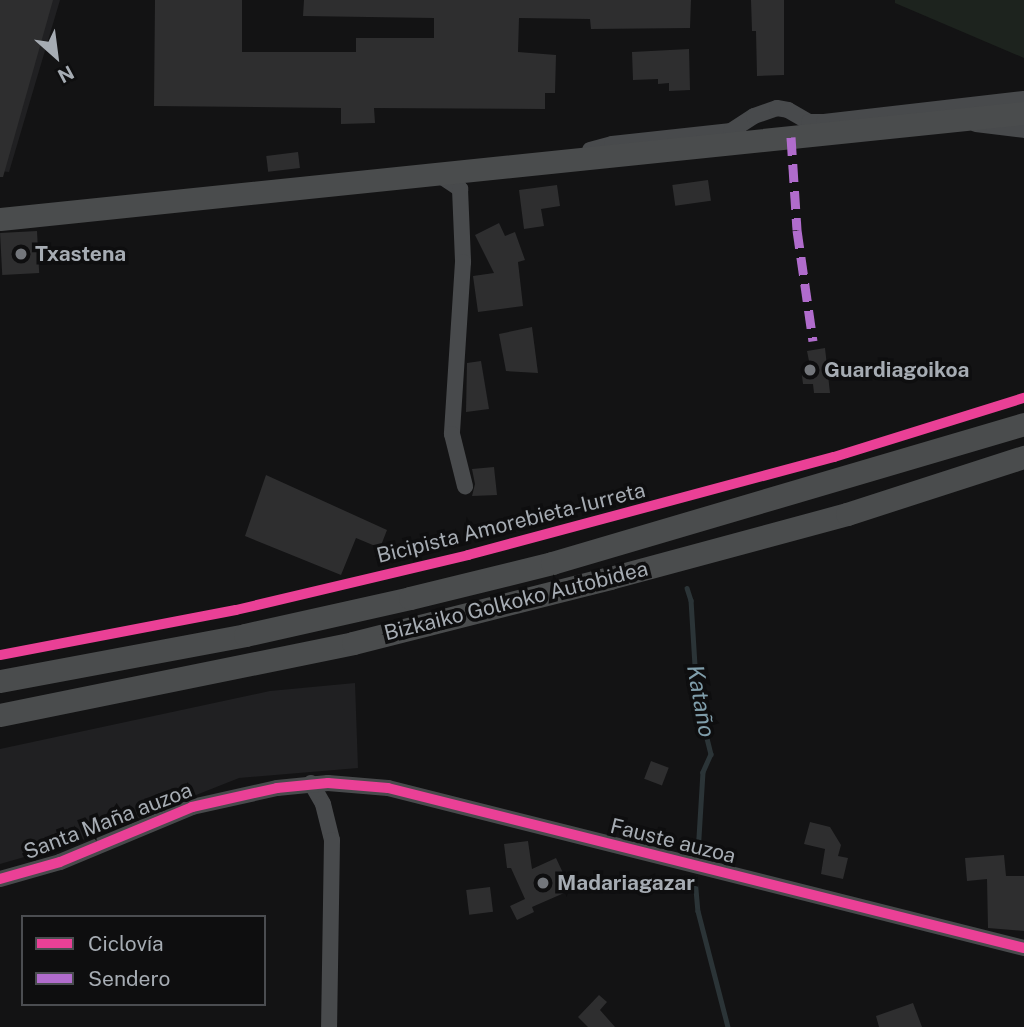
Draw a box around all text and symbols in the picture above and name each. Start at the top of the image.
north arrow [21,21,91,91]
text: N [54,61,78,88]
place label: Txastena [35,241,126,267]
marker: Txastena [13,246,29,262]
place label: Guardiagoikoa [824,357,970,383]
marker: Guardiagoikoa [802,362,818,378]
street label: Bicipista Amorebieta-Iurreta [374,477,648,569]
street label: Bizkaiko Golkoko Autobidea [381,556,651,646]
water label: Kataño [681,663,721,739]
street label: Santa Maña auzoa [20,777,196,865]
street label: Fauste auzoa [608,813,738,869]
place label: Madariagazar [557,870,695,896]
marker: Madariagazar [535,875,551,891]
legend [21,915,266,1006]
text: Ciclovía [88,931,164,956]
text: Sendero [88,966,170,991]

